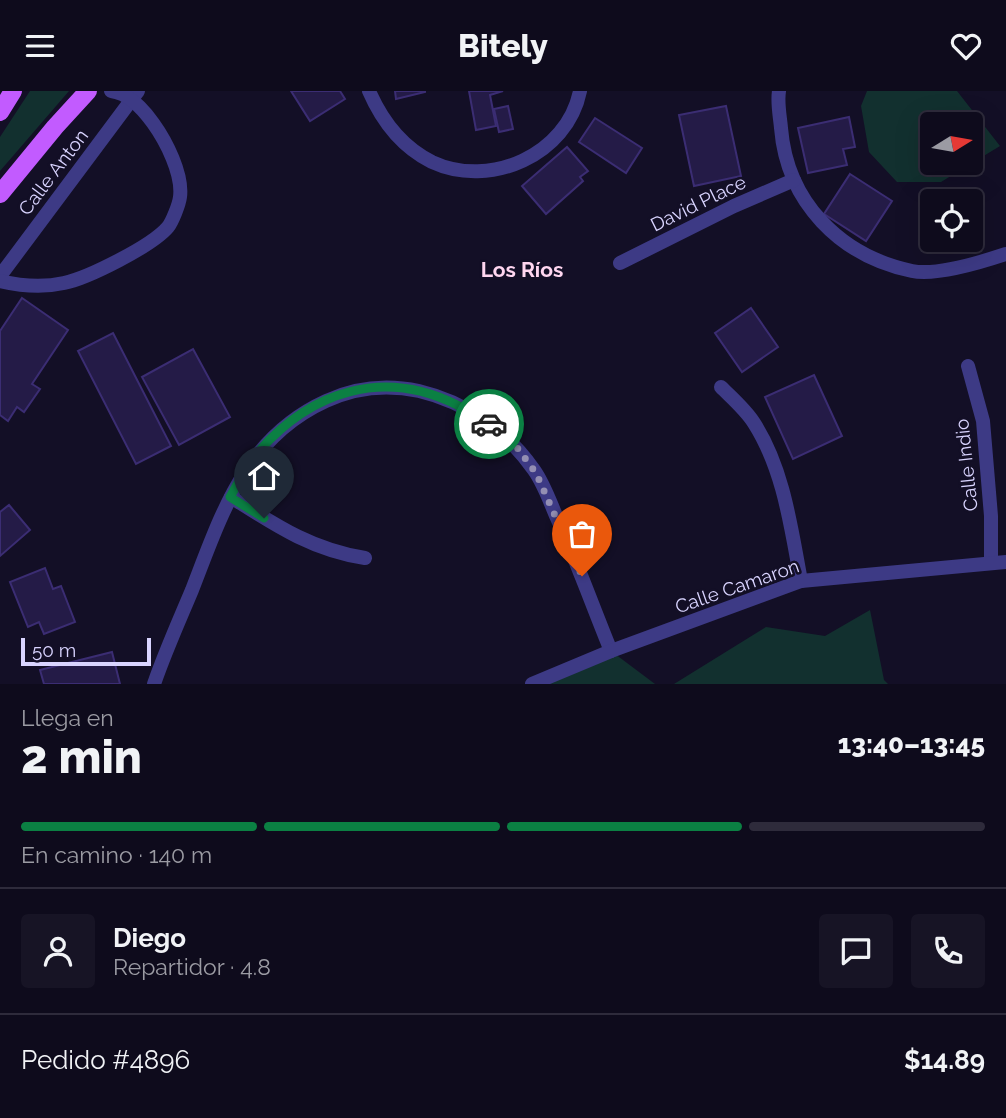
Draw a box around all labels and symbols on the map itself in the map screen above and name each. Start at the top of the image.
north arrow [920,112,984,175]
street label: Calle Anton [14,125,92,219]
street label: David Place [647,170,749,236]
district label: Los Ríos [481,257,563,282]
courier [454,389,524,459]
street label: Calle Indio [950,418,982,512]
pin [234,446,294,518]
pin [552,504,612,576]
street label: Calle Camaron [672,554,802,618]
scale bar [21,635,150,667]

